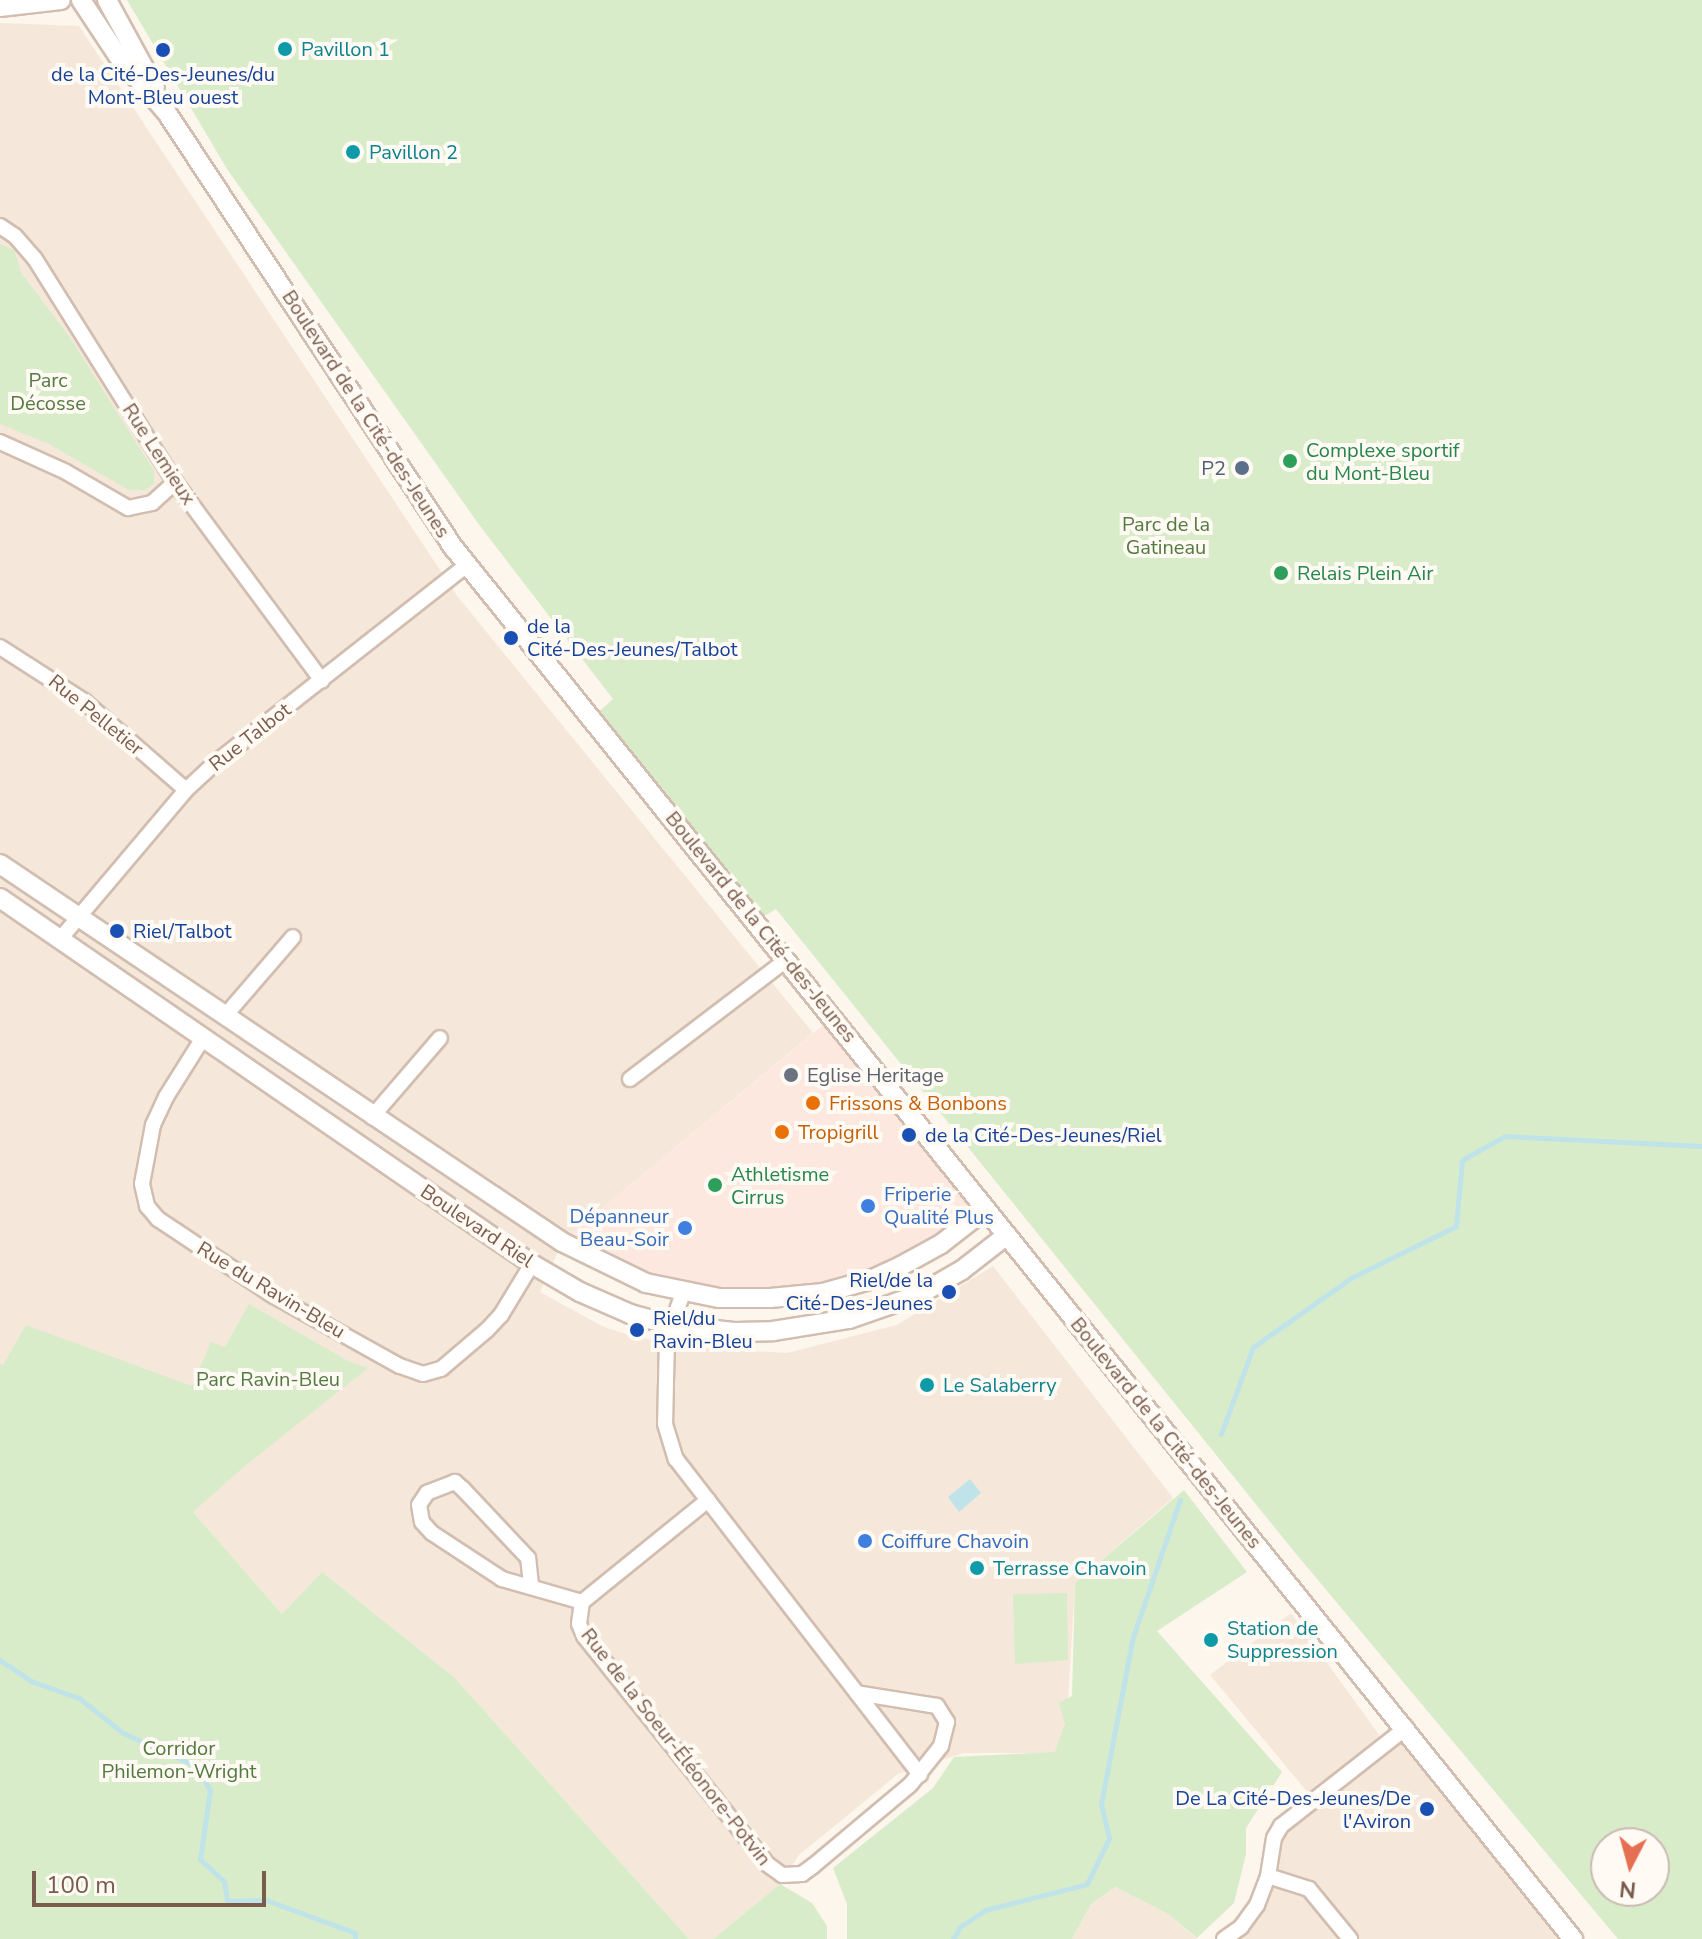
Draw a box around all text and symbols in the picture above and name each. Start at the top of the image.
place label: Pavillon 1 [301,37,390,61]
marker: Pavillon 1 [276,40,294,58]
marker: de la Cité-Des-Jeunes/du Mont-Bleu ouest [154,41,172,59]
place label: de la Cité-Des-Jeunes/du Mont-Bleu ouest [51,62,275,109]
place label: Pavillon 2 [369,140,458,164]
marker: Pavillon 2 [344,143,362,161]
street label: Boulevard de la Cité-des-Jeunes [277,286,455,542]
park label: Parc Décosse [10,368,86,415]
street label: Rue Lemieux [117,399,201,509]
place label: Complexe sportif du Mont-Bleu [1306,438,1459,485]
marker: Complexe sportif du Mont-Bleu [1281,452,1299,470]
place label: P2 [1201,456,1226,480]
marker: P2 [1233,459,1251,477]
park label: Parc de la Gatineau [1122,513,1210,560]
place label: Relais Plein Air [1297,561,1433,585]
marker: Relais Plein Air [1272,564,1290,582]
place label: de la Cité-Des-Jeunes/Talbot [527,614,738,661]
marker: de la Cité-Des-Jeunes/Talbot [502,629,520,647]
street label: Rue Pelletier [44,669,148,761]
street label: Rue Talbot [204,698,296,776]
street label: Boulevard de la Cité-des-Jeunes [660,807,862,1047]
place label: Riel/Talbot [133,919,231,943]
marker: Riel/Talbot [108,922,126,940]
place label: Eglise Heritage [807,1063,944,1087]
marker: Eglise Heritage [782,1066,800,1084]
place label: Frissons & Bonbons [829,1091,1007,1115]
marker: Frissons & Bonbons [804,1094,822,1112]
place label: Tropigrill [798,1120,878,1144]
marker: Tropigrill [773,1123,791,1141]
place label: de la Cité-Des-Jeunes/Riel [925,1123,1162,1147]
marker: de la Cité-Des-Jeunes/Riel [900,1126,918,1144]
place label: Athletisme Cirrus [731,1162,829,1209]
marker: Athletisme Cirrus [706,1176,724,1194]
street label: Boulevard Riel [416,1179,538,1273]
place label: Friperie Qualité Plus [884,1182,994,1229]
marker: Friperie Qualité Plus [859,1197,877,1215]
place label: Dépanneur Beau-Soir [570,1204,669,1251]
marker: Dépanneur Beau-Soir [676,1219,694,1237]
street label: Rue du Ravin-Bleu [193,1236,349,1344]
place label: Riel/de la Cité-Des-Jeunes [786,1268,933,1315]
marker: Riel/de la Cité-Des-Jeunes [940,1283,958,1301]
place label: Riel/du Ravin-Bleu [653,1306,753,1353]
street label: Boulevard de la Cité-des-Jeunes [1065,1313,1267,1553]
marker: Riel/du Ravin-Bleu [628,1321,646,1339]
park label: Parc Ravin-Bleu [196,1367,340,1391]
place label: Le Salaberry [943,1373,1056,1397]
marker: Le Salaberry [918,1376,936,1394]
place label: Coiffure Chavoin [881,1529,1029,1553]
marker: Coiffure Chavoin [856,1532,874,1550]
place label: Terrasse Chavoin [993,1556,1147,1580]
marker: Terrasse Chavoin [968,1559,986,1577]
place label: Station de Suppression [1227,1616,1338,1663]
street label: Rue de la Soeur-Éléonore-Potvin [576,1623,776,1871]
marker: Station de Suppression [1202,1631,1220,1649]
park label: Corridor Philemon-Wright [101,1736,257,1783]
place label: De La Cité-Des-Jeunes/De l'Aviron [1175,1786,1411,1833]
marker: De La Cité-Des-Jeunes/De l'Aviron [1418,1800,1436,1818]
north arrow [1590,1827,1670,1907]
scale bar [36,1855,270,1905]
text: 100 m [46,1869,116,1901]
text: N [1618,1873,1637,1905]

